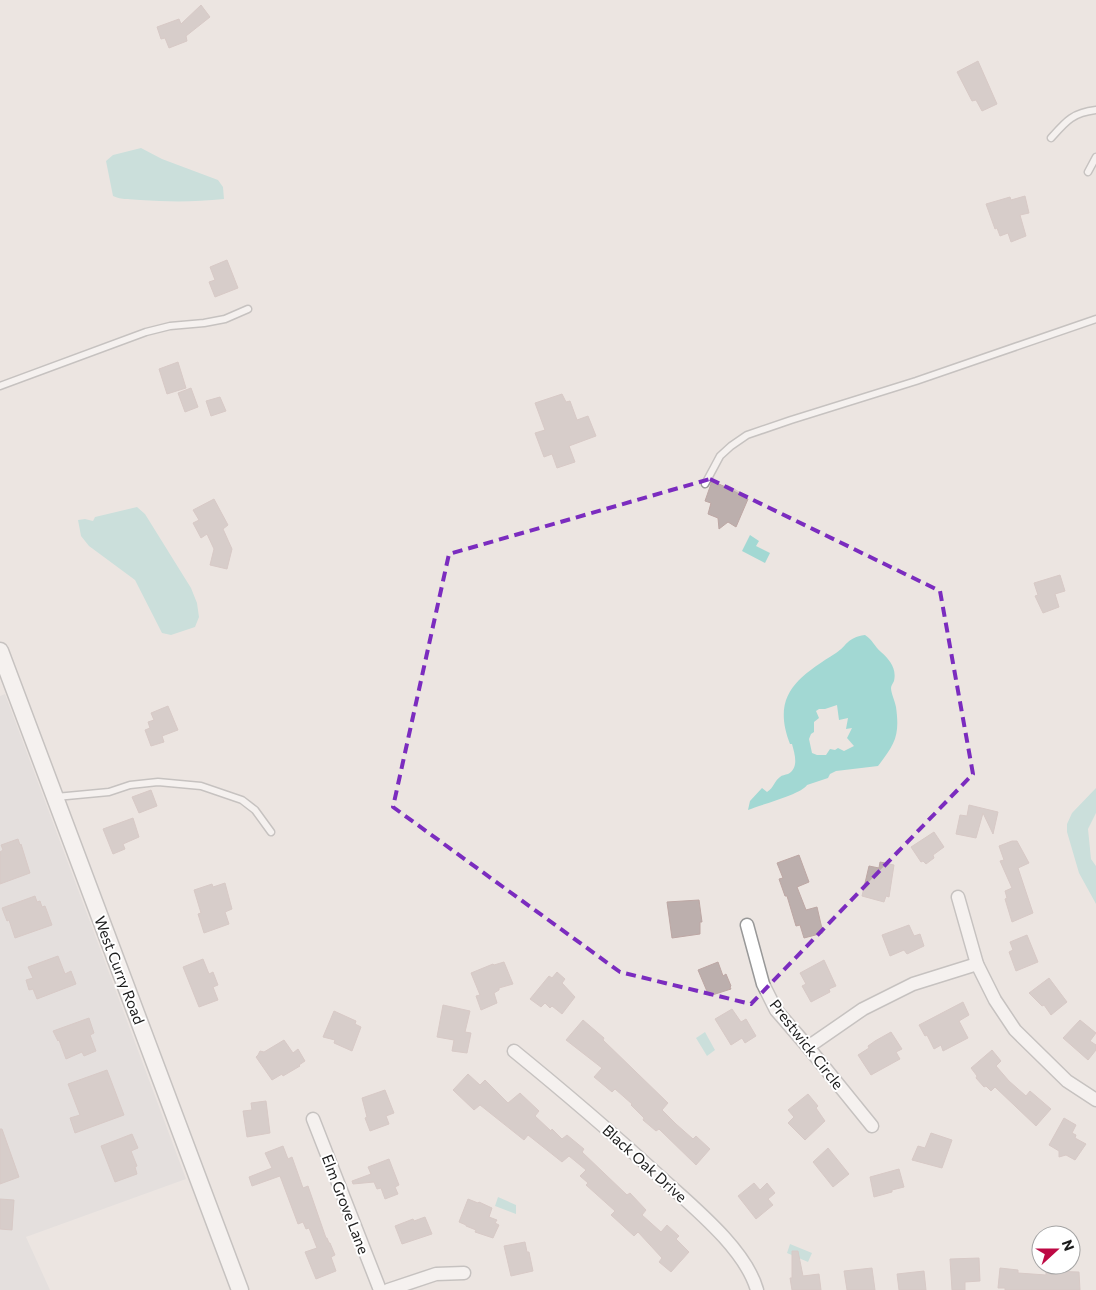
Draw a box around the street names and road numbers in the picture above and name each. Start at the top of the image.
street label: West Curry Road [91,913,149,1027]
street label: Prestwick Circle [766,995,848,1093]
street label: Black Oak Drive [599,1120,691,1206]
street label: Elm Grove Lane [319,1152,373,1256]

